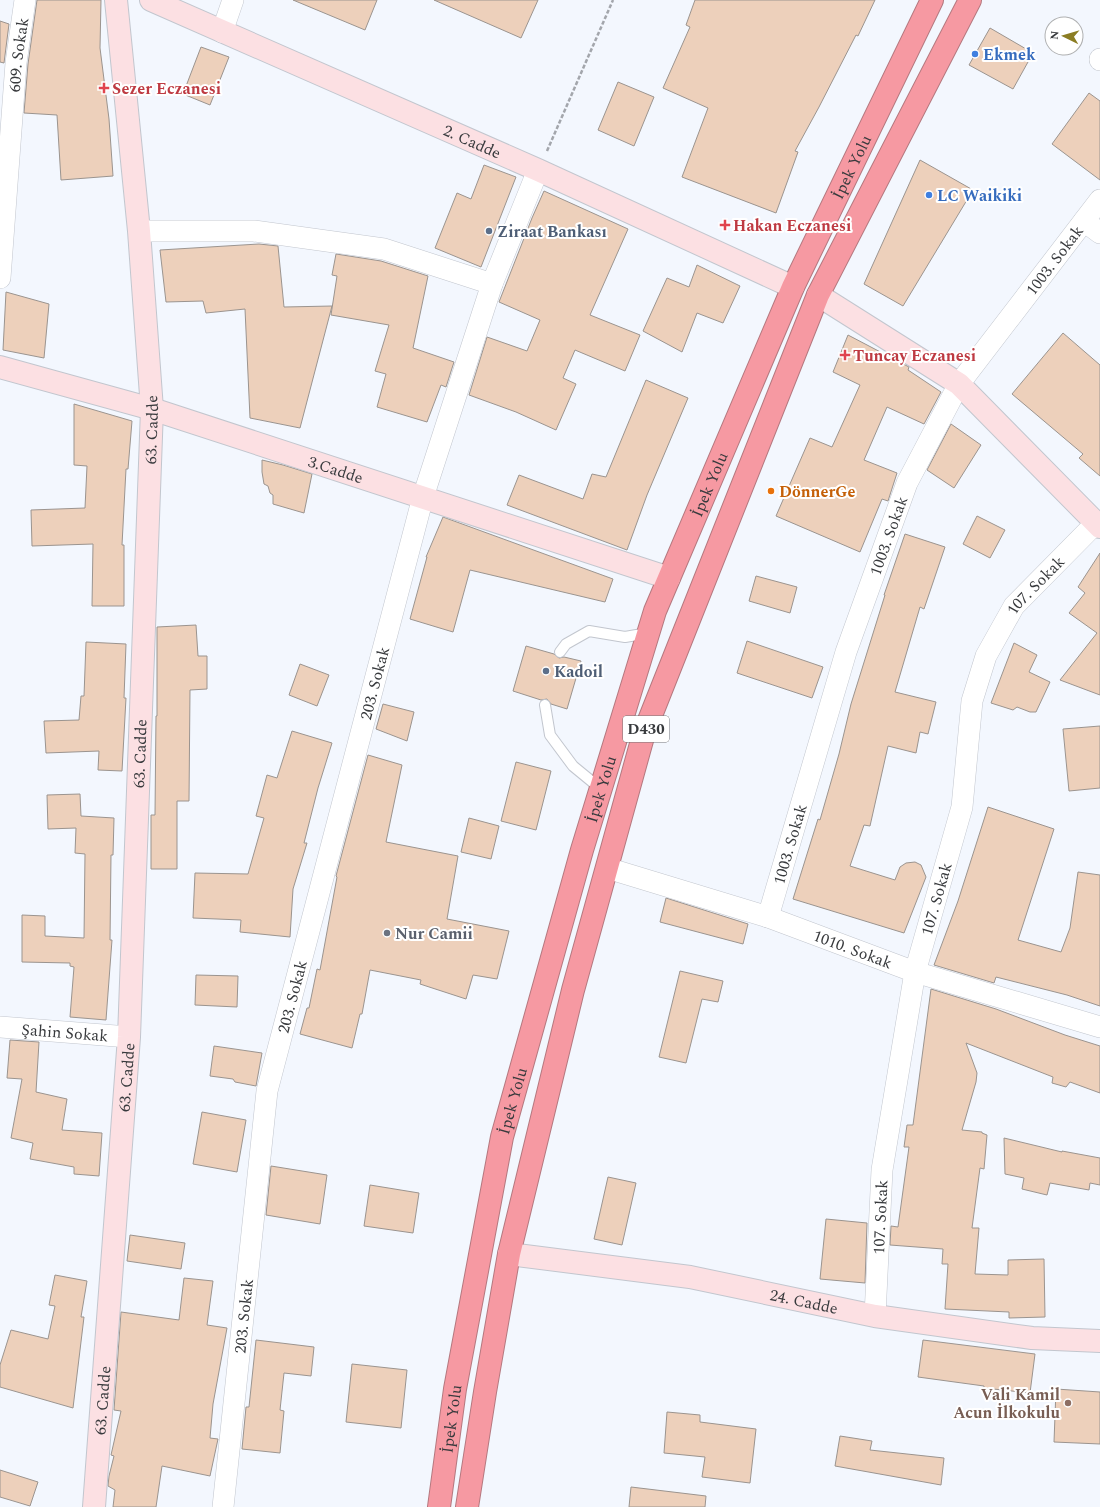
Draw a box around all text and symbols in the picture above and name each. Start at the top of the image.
street label: 609. Sokak [3,16,35,93]
north arrow [1044,16,1084,56]
text: N [1046,30,1063,40]
place label: Ekmek [983,43,1036,67]
marker: Ekmek [970,49,980,59]
place label: Sezer Eczanesi [112,77,221,101]
marker: Sezer Eczanesi [99,83,109,93]
street label: 2. Cadde [439,119,505,165]
street label: İpek Yolu [826,131,878,203]
place label: LC Waikiki [937,184,1022,208]
marker: LC Waikiki [924,190,934,200]
place label: Hakan Eczanesi [733,214,851,238]
place label: Ziraat Bankası [497,220,607,244]
marker: Hakan Eczanesi [720,220,730,230]
street label: 1003. Sokak [1020,220,1090,301]
marker: Ziraat Bankası [484,226,494,236]
place label: Tuncay Eczanesi [853,344,976,368]
marker: Tuncay Eczanesi [840,350,850,360]
street label: 63. Cadde [139,394,165,465]
street label: İpek Yolu [685,448,734,521]
street label: 3.Cadde [305,450,366,490]
place label: DönnerGe [779,480,855,504]
marker: DönnerGe [766,486,776,496]
street label: 1003. Sokak [864,493,914,579]
street label: 107. Sokak [1001,550,1070,619]
street label: 203. Sokak [354,644,396,723]
place label: Kadoil [554,660,603,684]
marker: Kadoil [541,666,551,676]
road number: D430 [623,716,669,742]
street label: 63. Cadde [127,719,154,789]
street label: İpek Yolu [580,753,623,826]
street label: 1003. Sokak [767,801,814,888]
street label: 107. Sokak [915,860,959,938]
place label: Nur Camii [395,922,473,946]
street label: 1010. Sokak [810,924,896,976]
marker: Nur Camii [382,928,392,938]
street label: 203. Sokak [272,957,314,1036]
street label: Şahin Sokak [20,1018,109,1048]
street label: 63. Cadde [112,1042,142,1113]
street label: İpek Yolu [492,1065,534,1137]
street label: 107. Sokak [867,1179,895,1255]
street label: 203. Sokak [228,1278,260,1355]
street label: 24. Cadde [768,1283,840,1321]
street label: 63. Cadde [88,1365,117,1436]
street label: İpek Yolu [435,1383,468,1455]
place label: Vali Kamil Acun İlkokulu [953,1383,1061,1425]
marker: Vali Kamil Acun İlkokulu [1063,1398,1073,1408]

